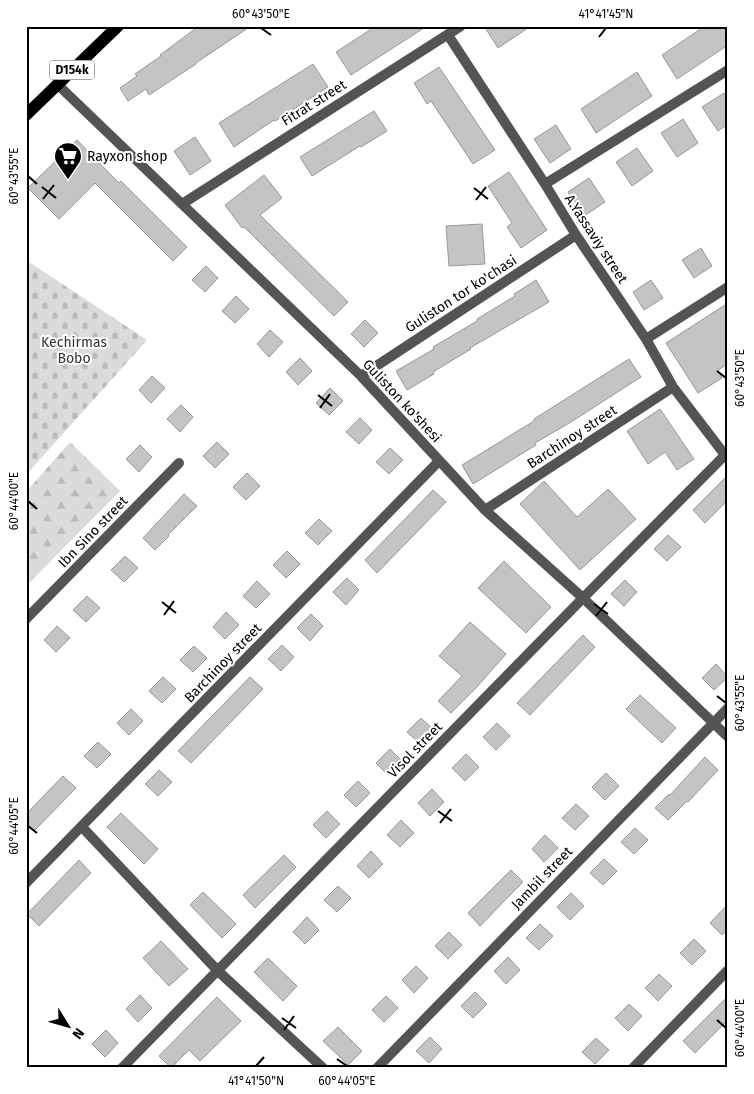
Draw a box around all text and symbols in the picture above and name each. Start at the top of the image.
text: 60°43'50"E [232,7,290,21]
text: 41°41'45"N [578,7,634,21]
road number: D154k [50,60,94,80]
street label: Fitrat street [278,76,350,130]
supermarket icon: Rayxon shop [53,141,83,180]
text: 60°43'55"E [7,148,21,204]
place label: Rayxon shop [87,148,168,165]
street label: A.Yassaviy street [561,191,632,288]
street label: Guliston tor ko'chasi [402,252,520,336]
park label: Kechirmas Bobo [41,334,107,367]
text: 60°43'50"E [733,349,747,407]
street label: Guliston ko'shesi [359,356,445,446]
street label: Barchinoy street [524,401,621,472]
text: 60°44'00"E [7,472,21,530]
street label: Ibn Sino street [55,492,132,571]
street label: Barchinoy street [181,619,266,706]
text: 60°43'55"E [733,675,747,731]
street label: Visol street [384,718,446,781]
text: 60°44'05"E [7,797,21,855]
street label: Jambil street [508,842,577,913]
text: 60°44'00"E [733,999,747,1057]
north arrow [42,1002,92,1052]
text: N [68,1025,88,1042]
text: 41°41'50"N [228,1074,284,1088]
text: 60°44'05"E [318,1074,376,1088]

